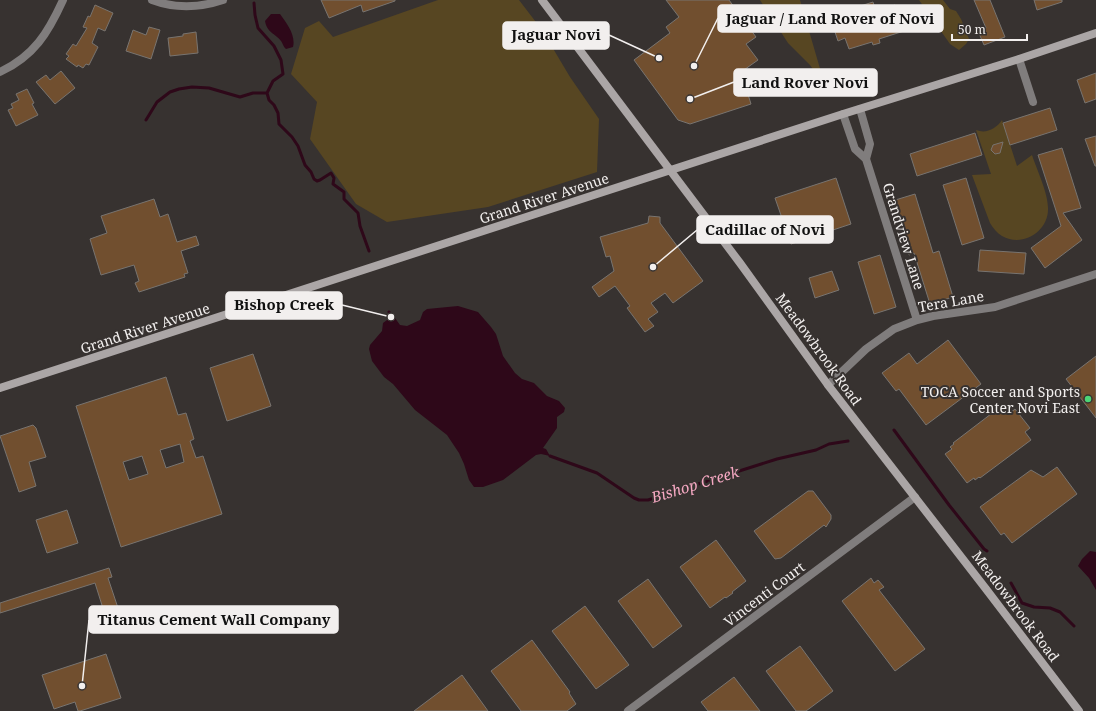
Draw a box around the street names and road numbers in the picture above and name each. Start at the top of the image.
street label: Grand River Avenue [477,168,611,228]
street label: Grandview Lane [879,180,929,292]
street label: Tera Lane [917,286,985,316]
street label: Meadowbrook Road [772,289,866,409]
street label: Grand River Avenue [78,298,212,358]
street label: Meadowbrook Road [968,547,1064,666]
street label: Vincenti Court [720,557,808,631]

